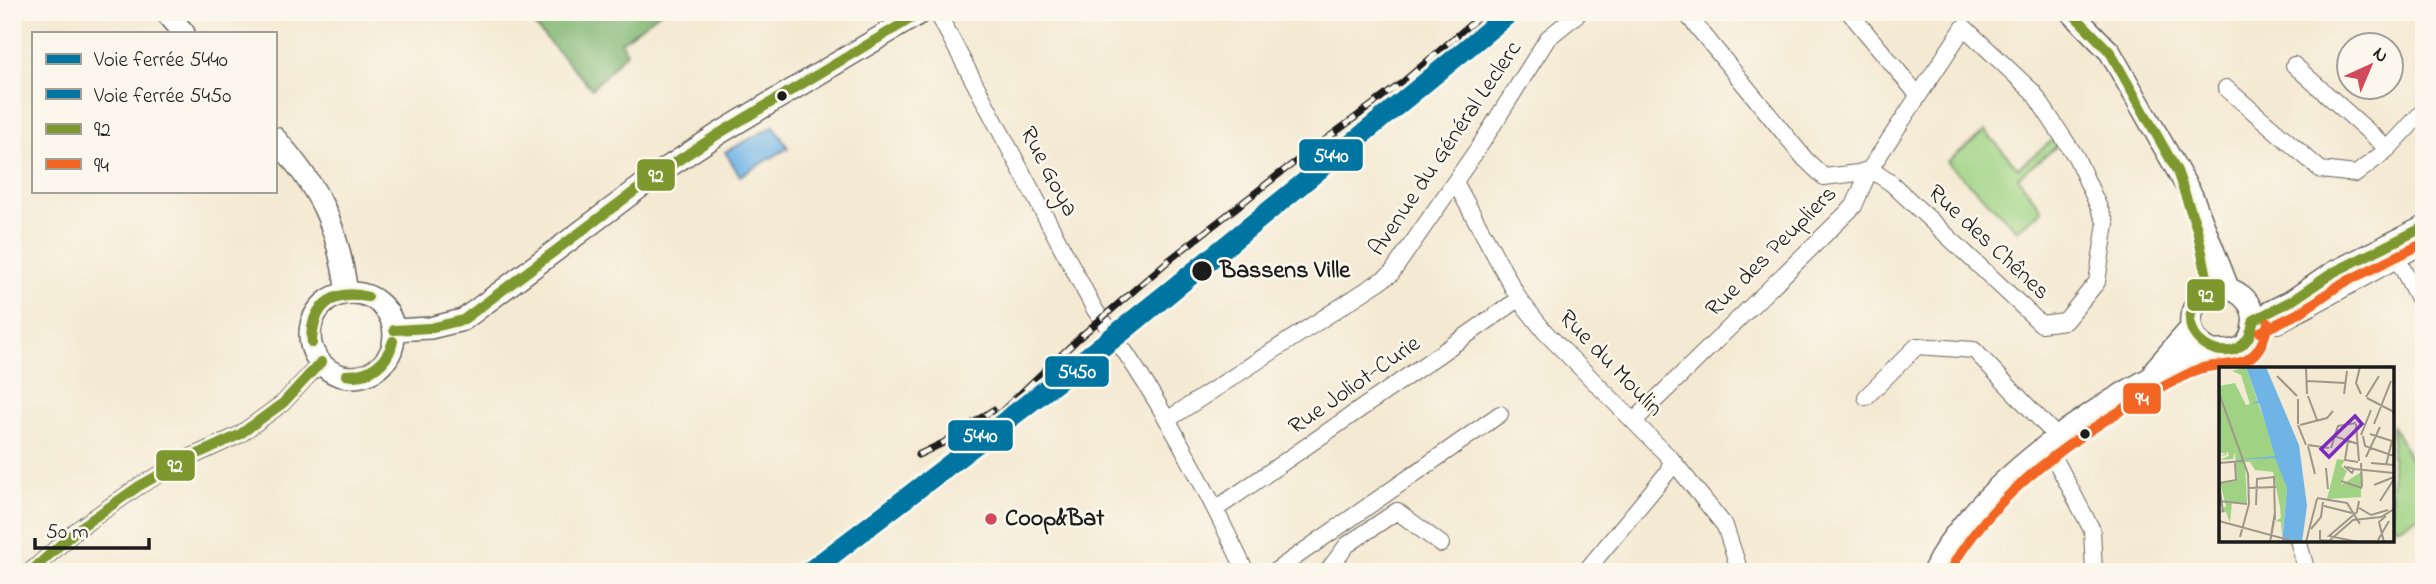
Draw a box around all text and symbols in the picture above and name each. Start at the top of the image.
legend [32,32,276,192]
north arrow [2334,32,2404,102]
street label: Avenue du Général Leclerc [1361,34,1531,264]
text: N [2366,41,2394,70]
text: Voie ferrée 5440 [93,46,228,76]
text: Voie ferrée 5450 [93,82,231,112]
unlabelled marker [775,89,789,103]
text: 92 [94,116,111,146]
street label: Rue Goya [1009,121,1086,224]
line badge: 5440 [1298,138,1364,172]
text: 5440 [1314,144,1349,171]
text: 94 [94,152,109,182]
line badge: 92 [636,158,676,192]
text: 92 [647,164,664,191]
street label: Rue des Chênes [1919,177,2057,309]
street label: Rue des Peupliers [1698,178,1846,326]
place label: Bassens Ville [1219,254,1351,289]
marker: Bassens Ville [1190,259,1214,283]
line badge: 92 [2186,278,2226,312]
text: 92 [2197,284,2214,311]
street label: Rue du Moulin [1550,302,1670,426]
street label: Rue Joliot-Curie [1282,327,1428,445]
line badge: 5450 [1044,355,1110,388]
text: 5450 [1058,360,1097,387]
inset map [2219,367,2394,542]
line badge: 94 [2122,382,2162,415]
text: 94 [2134,387,2149,414]
line badge: 5440 [947,419,1014,452]
text: 5440 [963,424,998,451]
unlabelled marker [2078,427,2092,441]
line badge: 92 [155,449,196,482]
text: 92 [166,454,183,481]
place label: Coop&Bat [1005,502,1105,537]
scale bar [35,507,149,551]
marker: Coop&Bat [983,511,999,527]
text: 50 m [46,518,89,548]

